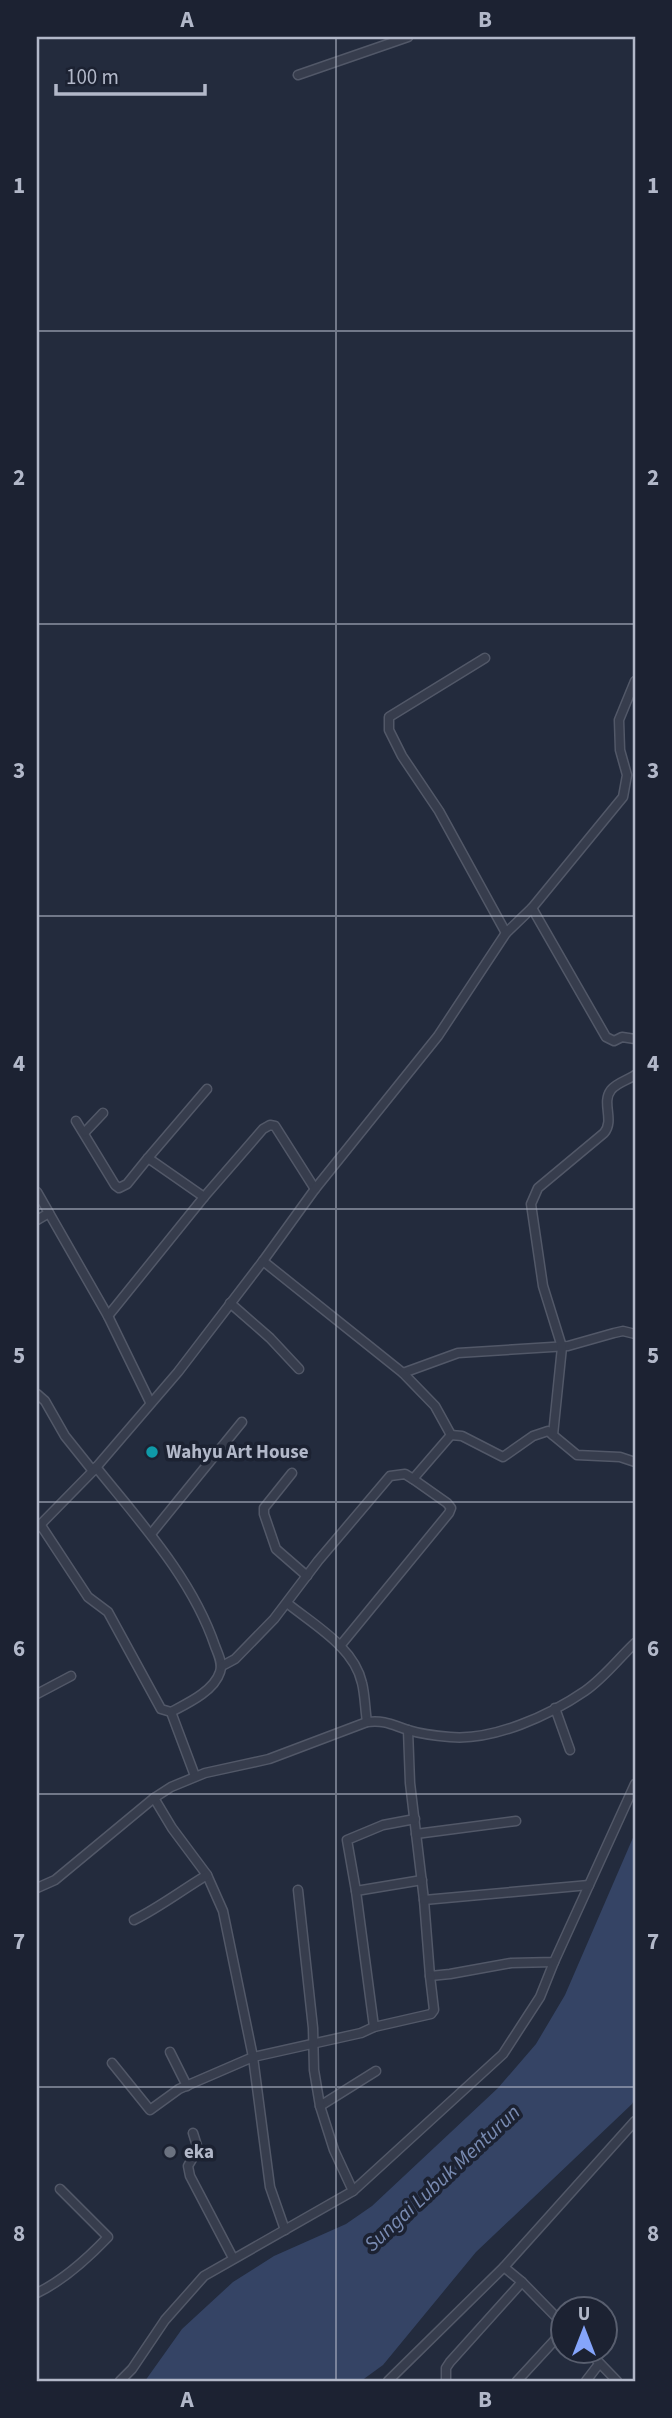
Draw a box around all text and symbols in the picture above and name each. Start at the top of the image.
text: A [179,3,194,36]
text: B [478,3,492,36]
scale bar [56,52,205,96]
text: 100 m [66,62,119,92]
text: 1 [13,169,25,202]
text: 1 [647,169,659,202]
text: 2 [13,461,25,494]
text: 2 [647,461,659,494]
text: 3 [13,754,25,787]
text: 3 [647,754,659,787]
text: 4 [13,1047,25,1080]
text: 4 [647,1047,659,1080]
text: 5 [13,1339,25,1372]
text: 5 [647,1339,659,1372]
place label: Wahyu Art House [166,1439,309,1466]
marker: Wahyu Art House [144,1444,160,1460]
text: 6 [13,1632,25,1665]
text: 6 [647,1632,659,1665]
text: 7 [13,1925,25,1958]
text: 7 [647,1925,659,1958]
water label: Sungai Lubuk Menturun [357,2098,527,2258]
place label: eka [184,2139,214,2166]
marker: eka [162,2144,178,2160]
text: 8 [13,2217,25,2250]
text: 8 [647,2217,659,2250]
north arrow [550,2296,620,2366]
text: U [578,2301,590,2328]
text: A [179,2383,194,2416]
text: B [478,2383,492,2416]

